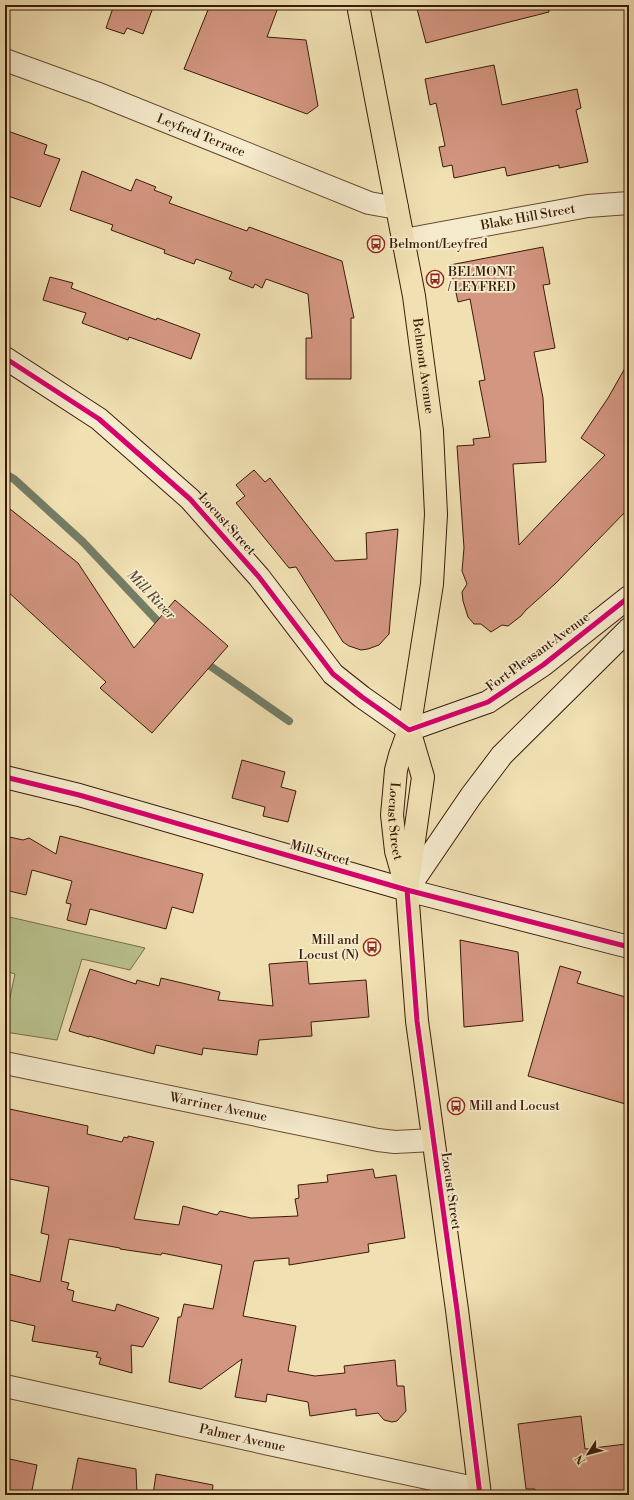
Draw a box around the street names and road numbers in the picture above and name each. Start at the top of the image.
street label: Leyfred Terrace [154,110,248,160]
street label: Blake Hill Street [478,200,577,234]
street label: Belmont Avenue [409,316,438,415]
street label: Locust Street [195,490,259,559]
street label: Fort Pleasant Avenue [483,609,593,695]
street label: Locust Street [384,781,406,862]
street label: Mill Street [288,837,352,869]
street label: Warriner Avenue [167,1089,269,1125]
street label: Locust Street [438,1151,464,1231]
street label: Palmer Avenue [198,1421,287,1455]

